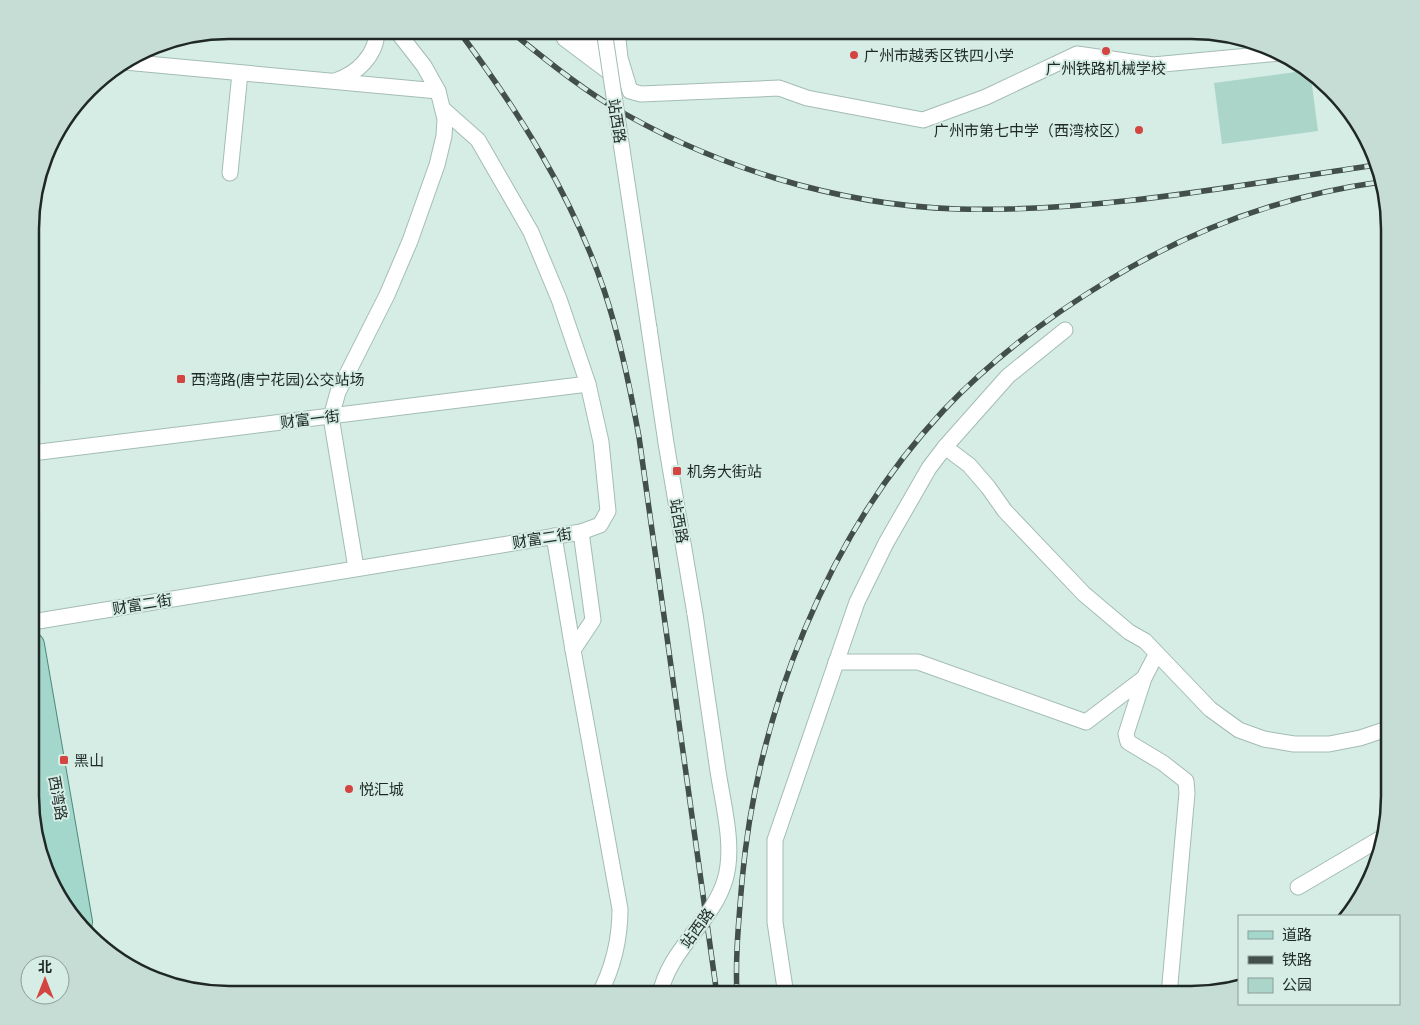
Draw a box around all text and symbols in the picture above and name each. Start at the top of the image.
marker: 广州铁路机械学校 [1100,45,1112,57]
place label: 广州市越秀区铁四小学 [864,46,1014,65]
marker: 广州市越秀区铁四小学 [848,49,860,61]
place label: 广州铁路机械学校 [1046,59,1166,78]
street label: 站西路 [604,97,630,145]
place label: 广州市第七中学（西湾校区） [934,121,1129,140]
marker: 广州市第七中学（西湾校区） [1133,124,1145,136]
place label: 西湾路(唐宁花园)公交站场 [191,370,364,389]
marker: 西湾路(唐宁花园)公交站场 [175,373,187,385]
street label: 财富一街 [279,406,341,432]
place label: 机务大街站 [687,462,762,481]
marker: 机务大街站 [671,465,683,477]
street label: 站西路 [666,497,692,545]
street label: 财富二街 [511,524,573,552]
street label: 财富二街 [111,590,173,618]
place label: 黑山 [74,751,104,770]
marker: 黑山 [58,754,70,766]
street label: 西湾路 [45,774,71,822]
place label: 悦汇城 [359,780,404,799]
marker: 悦汇城 [343,783,355,795]
street label: 站西路 [676,904,718,952]
legend [1238,915,1400,1005]
text: 道路 [1282,925,1312,944]
text: 铁路 [1282,950,1312,969]
north arrow [20,955,70,1005]
text: 北 [38,958,52,976]
text: 公园 [1282,975,1312,994]

